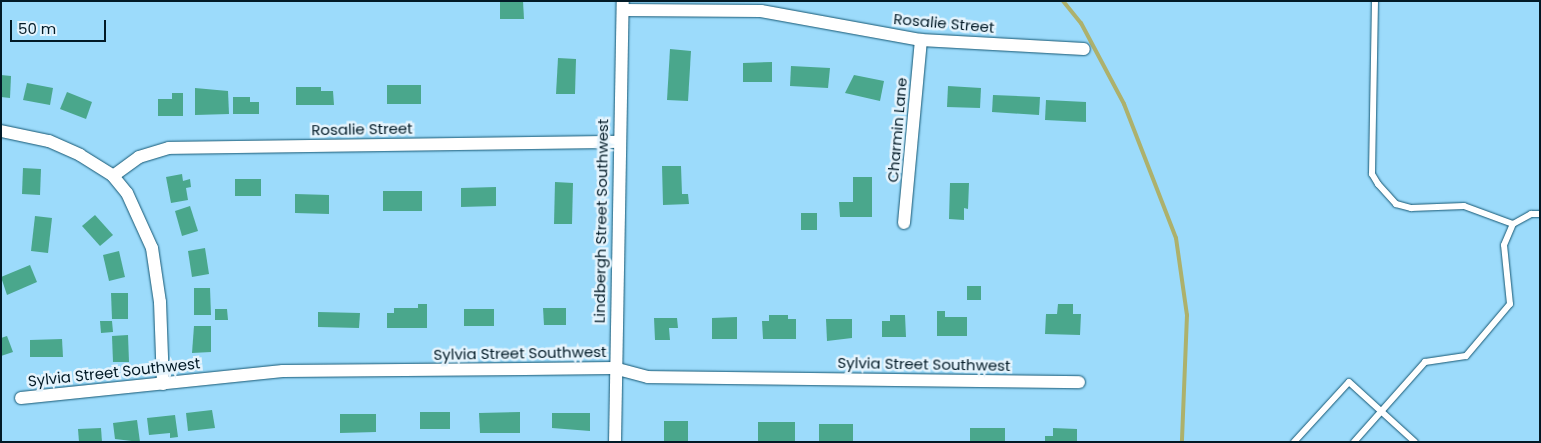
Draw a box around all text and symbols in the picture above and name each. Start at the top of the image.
scale bar [12,10,109,42]
street label: Rosalie Street [893,10,995,36]
text: 50 m [18,18,56,39]
street label: Charmin Lane [883,77,911,183]
street label: Rosalie Street [311,119,413,139]
street label: Lindbergh Street Southwest [590,119,612,323]
street label: Sylvia Street Southwest [433,342,607,364]
street label: Sylvia Street Southwest [837,353,1011,375]
street label: Sylvia Street Southwest [27,354,201,390]

